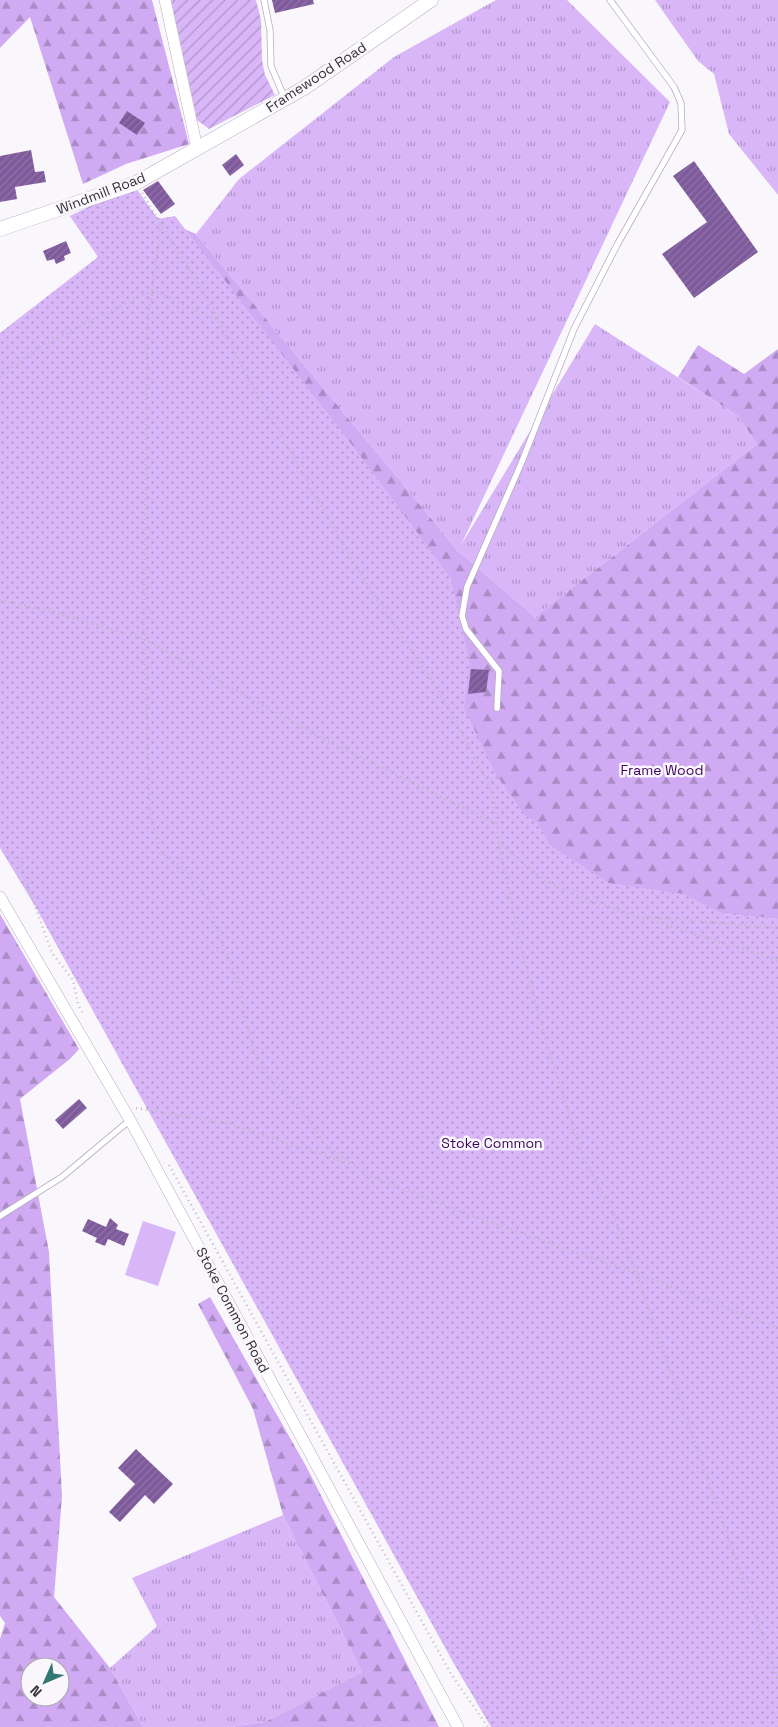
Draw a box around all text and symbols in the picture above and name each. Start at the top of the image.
street label: Framewood Road [262,38,370,116]
street label: Windmill Road [54,168,148,218]
park label: Frame Wood [621,761,703,779]
park label: Stoke Common [441,1134,543,1152]
street label: Stoke Common Road [192,1244,274,1376]
north arrow [20,1657,70,1707]
text: N [26,1682,45,1701]

